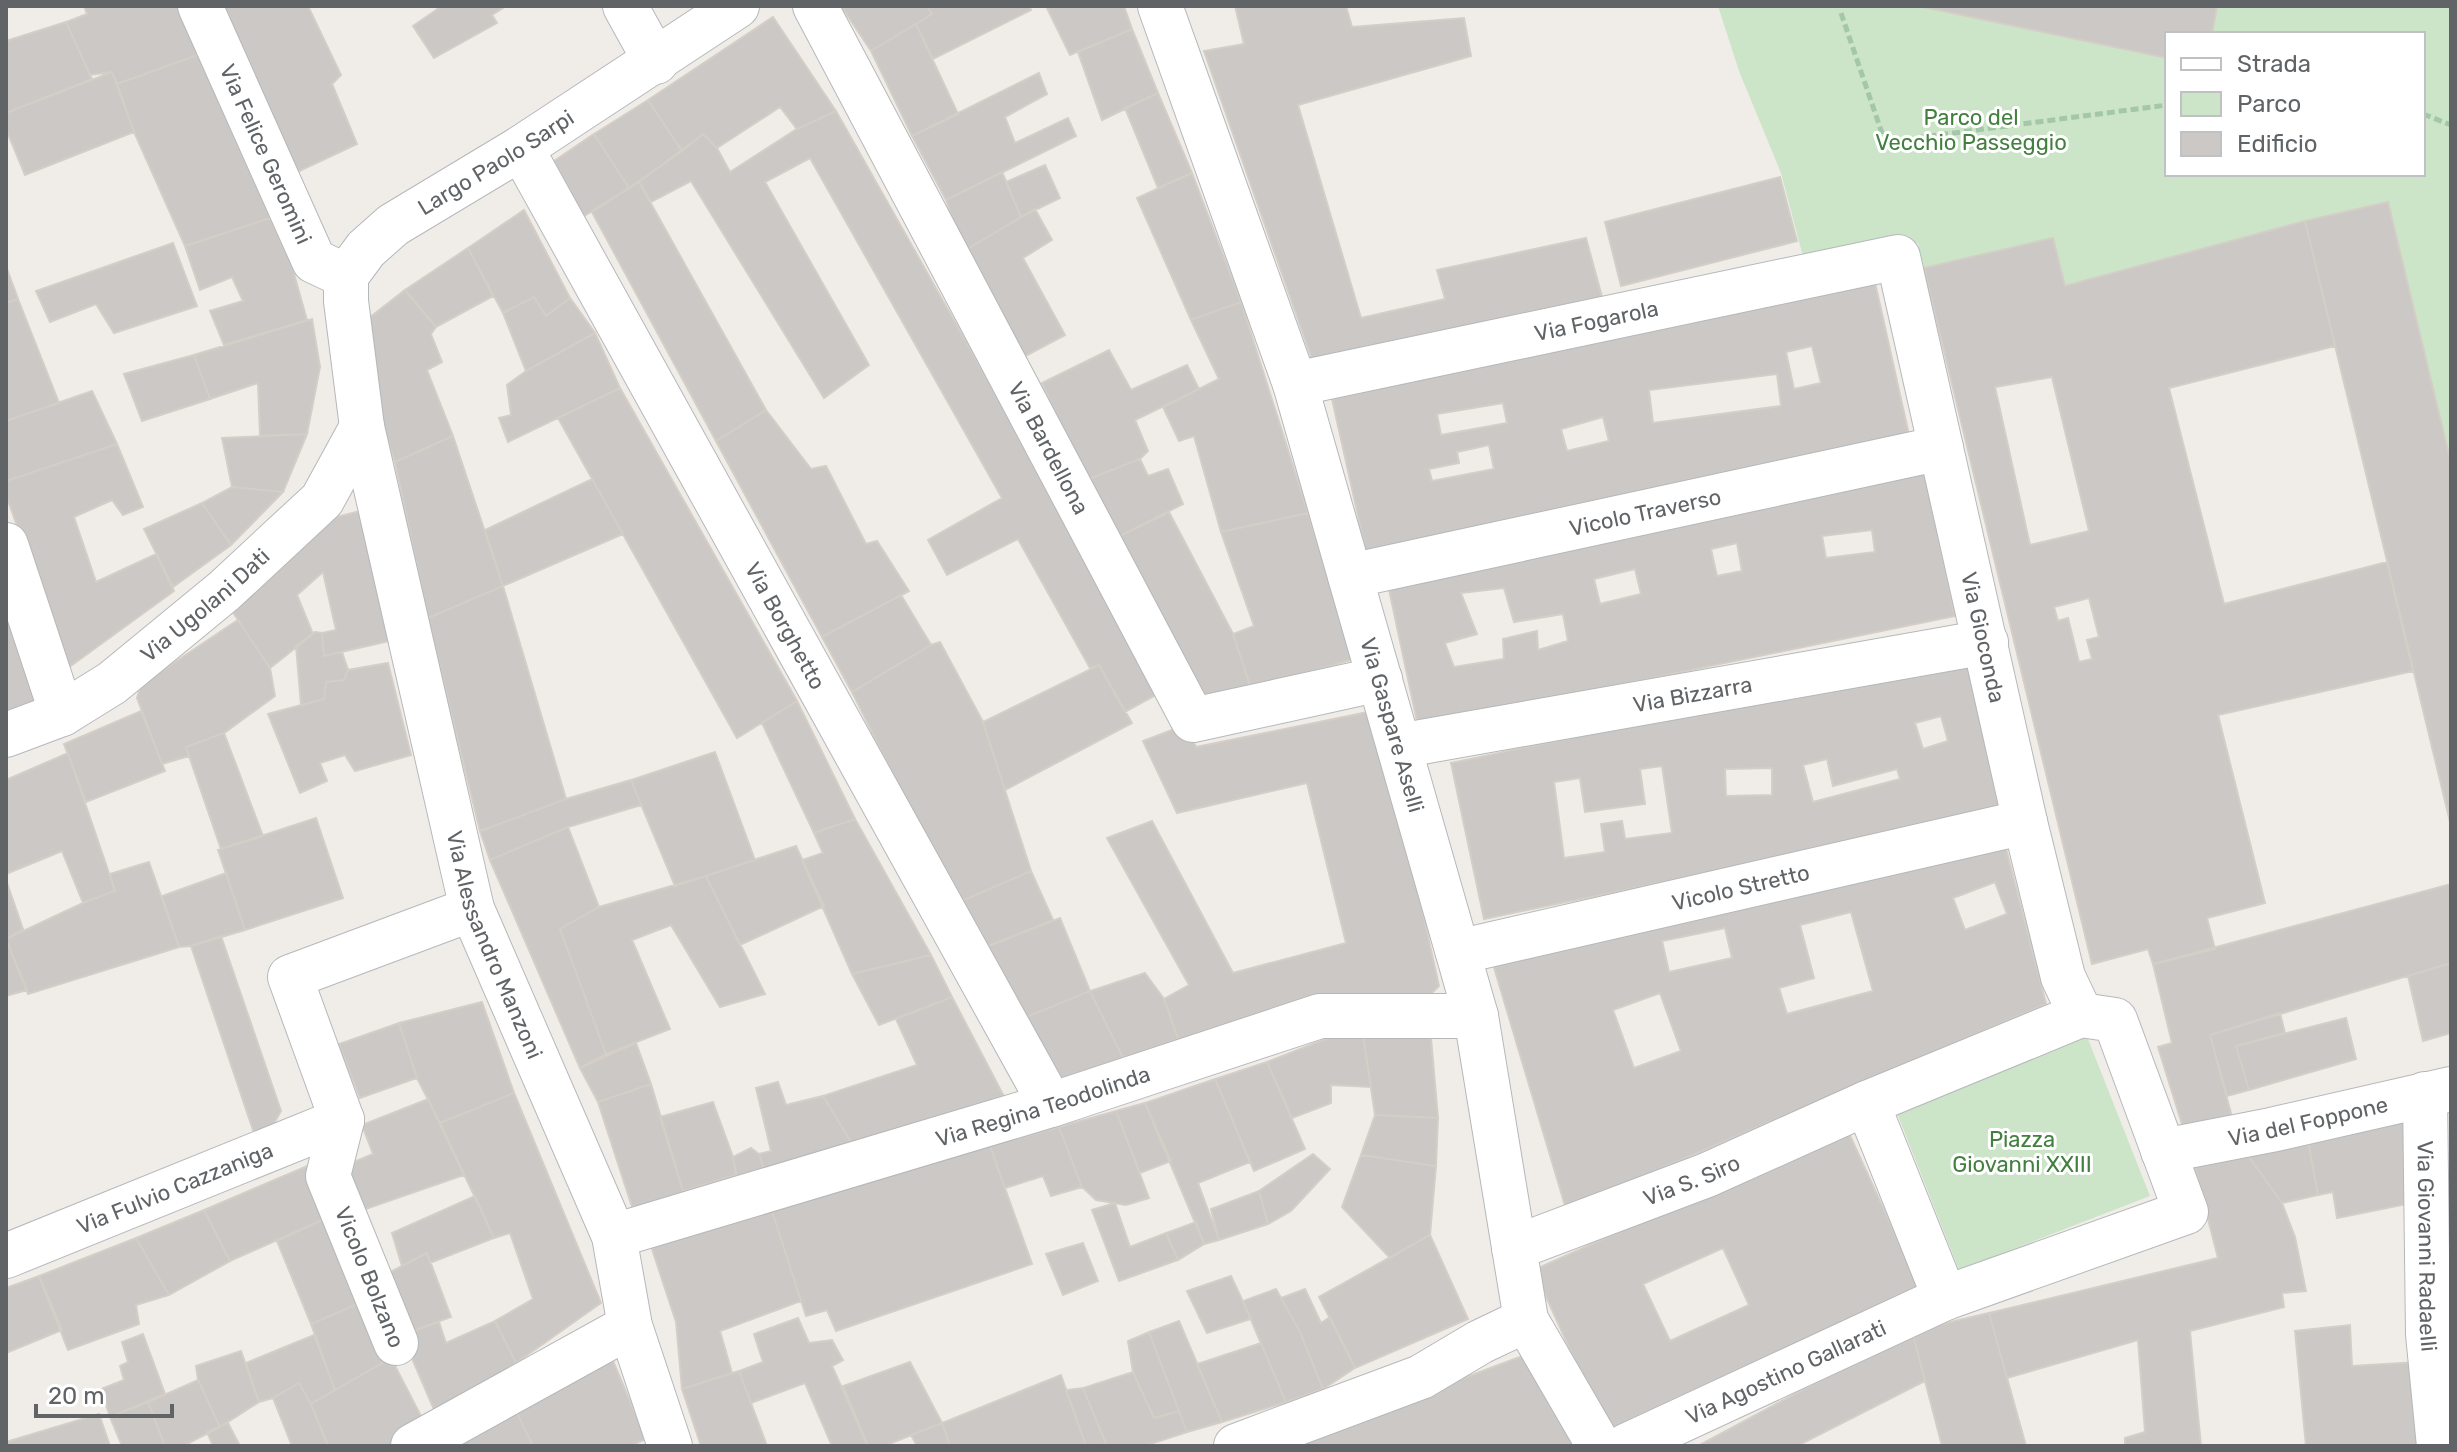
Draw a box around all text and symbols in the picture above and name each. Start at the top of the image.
legend [2165,32,2425,176]
text: Strada [2237,50,2311,78]
street label: Via Felice Geromini [214,60,318,248]
text: Parco [2237,90,2301,118]
street label: Largo Paolo Sarpi [413,104,579,221]
park label: Parco del Vecchio Passeggio [1875,104,2067,156]
text: Edificio [2237,130,2318,158]
street label: Via Fogarola [1532,295,1661,347]
street label: Via Bardellona [1002,377,1095,519]
street label: Vicolo Traverso [1567,483,1724,542]
street label: Via Ugolani Dati [135,543,275,668]
street label: Via Borghetto [739,558,831,694]
street label: Via Gioconda [1955,569,2011,706]
street label: Via Gaspare Aselli [1354,635,1430,816]
street label: Via Bizzarra [1631,671,1754,718]
street label: Via Alessandro Manzoni [441,828,548,1063]
street label: Vicolo Stretto [1669,859,1812,917]
street label: Via Regina Teodolinda [932,1060,1154,1153]
street label: Via del Foppone [2226,1091,2391,1152]
park label: Piazza Giovanni XXIII [1952,1126,2092,1178]
street label: Via Fulvio Cazzaniga [73,1136,277,1240]
street label: Via Giovanni Radaelli [2412,1140,2443,1353]
street label: Via S. Siro [1640,1149,1744,1212]
street label: Vicolo Bolzano [329,1203,410,1352]
street label: Via Agostino Gallarati [1681,1314,1890,1430]
scale bar [36,1368,172,1418]
text: 20 m [48,1382,105,1410]

